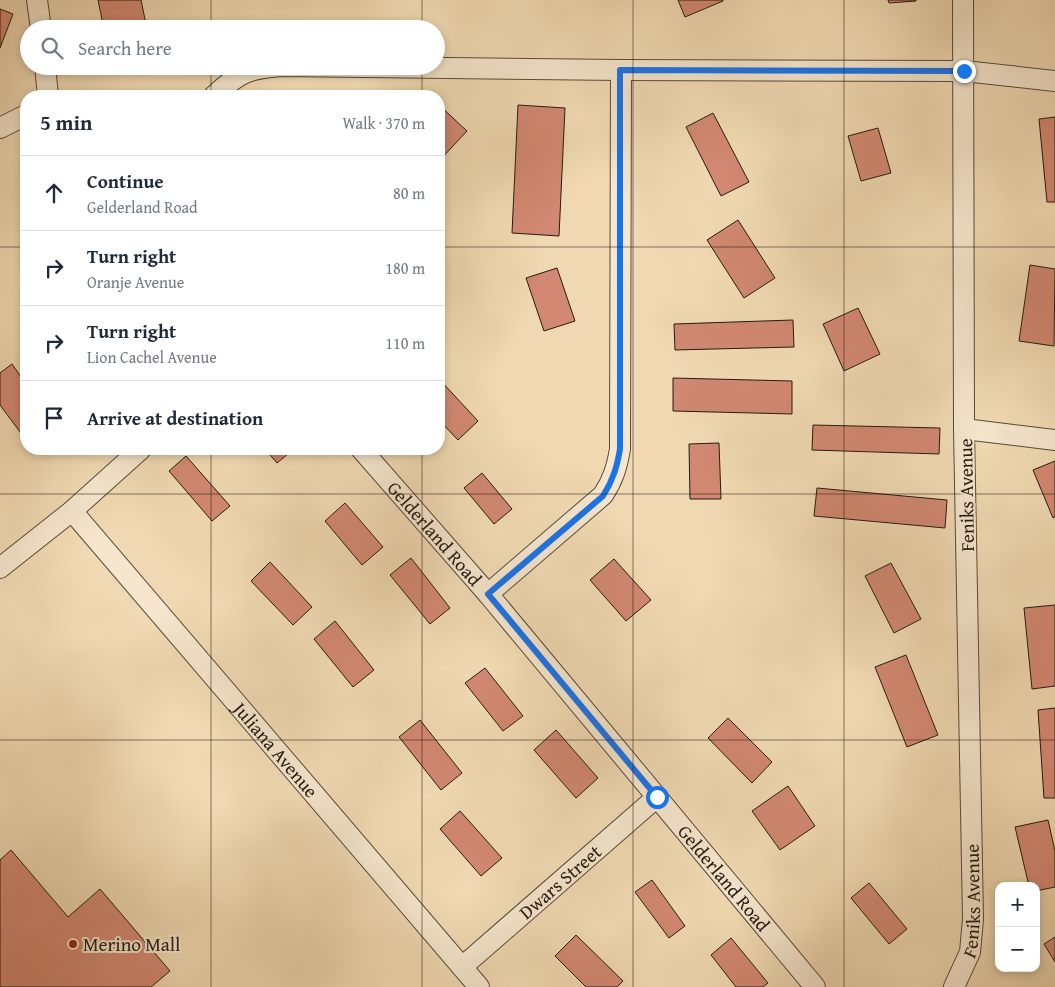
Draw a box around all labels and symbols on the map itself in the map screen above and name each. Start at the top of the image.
route end [953,60,976,83]
street label: Feniks Avenue [951,438,981,552]
street label: Gelderland Road [381,475,489,593]
street label: Juliana Avenue [226,694,325,804]
route start [646,786,669,809]
street label: Gelderland Road [671,818,778,938]
street label: Dwars Street [513,838,608,925]
street label: Feniks Avenue [955,844,987,962]
place label: Merino Mall [83,930,180,958]
marker: Merino Mall [67,938,79,950]

